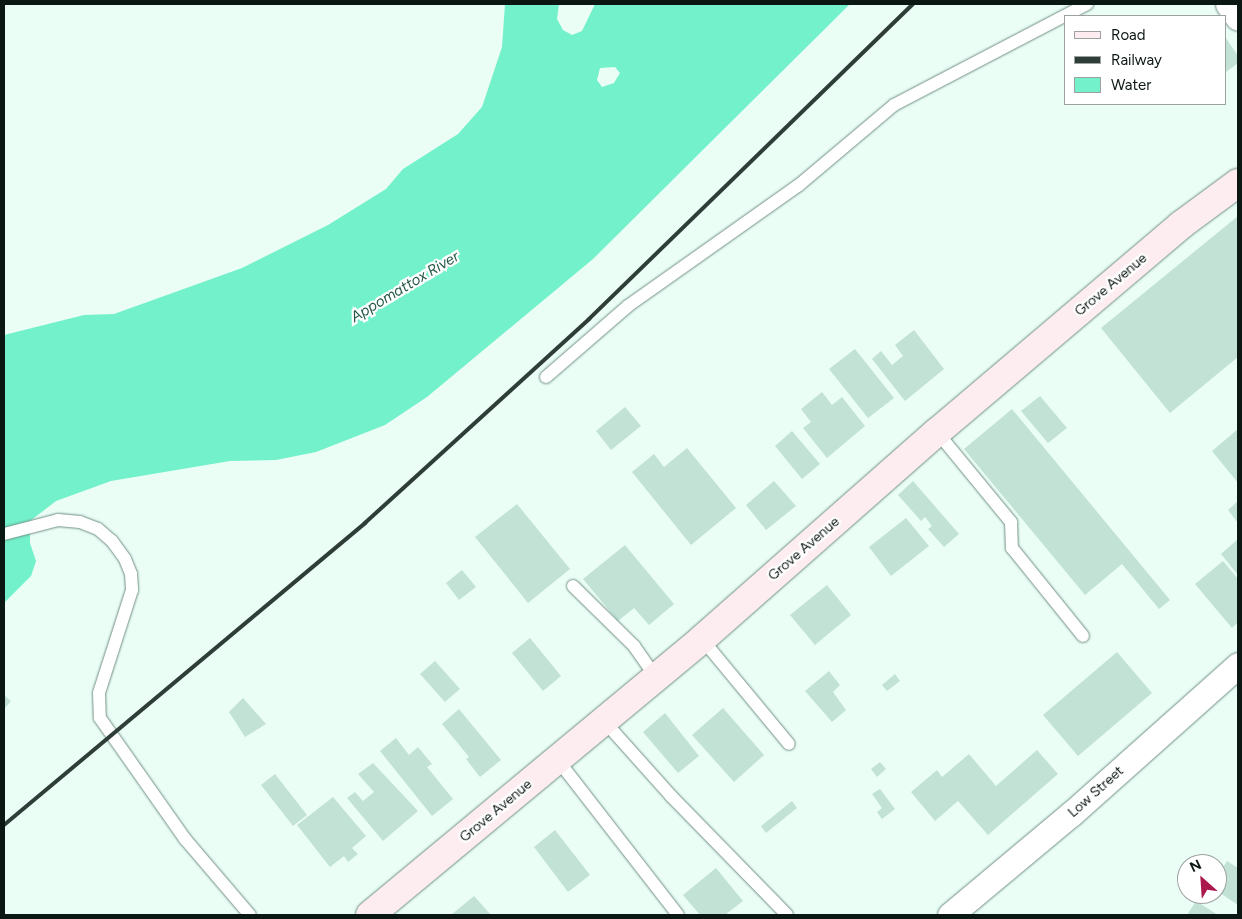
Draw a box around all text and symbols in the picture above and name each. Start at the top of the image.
legend [1064,15,1227,105]
text: Road [1111,26,1146,44]
text: Railway [1111,51,1162,69]
text: Water [1111,76,1151,94]
water label: Appomattox River [348,248,462,326]
street label: Grove Avenue [1072,250,1150,320]
street label: Grove Avenue [765,514,843,584]
street label: Low Street [1065,763,1127,821]
street label: Grove Avenue [457,776,535,846]
north arrow [1177,854,1227,904]
text: N [1187,856,1204,876]

